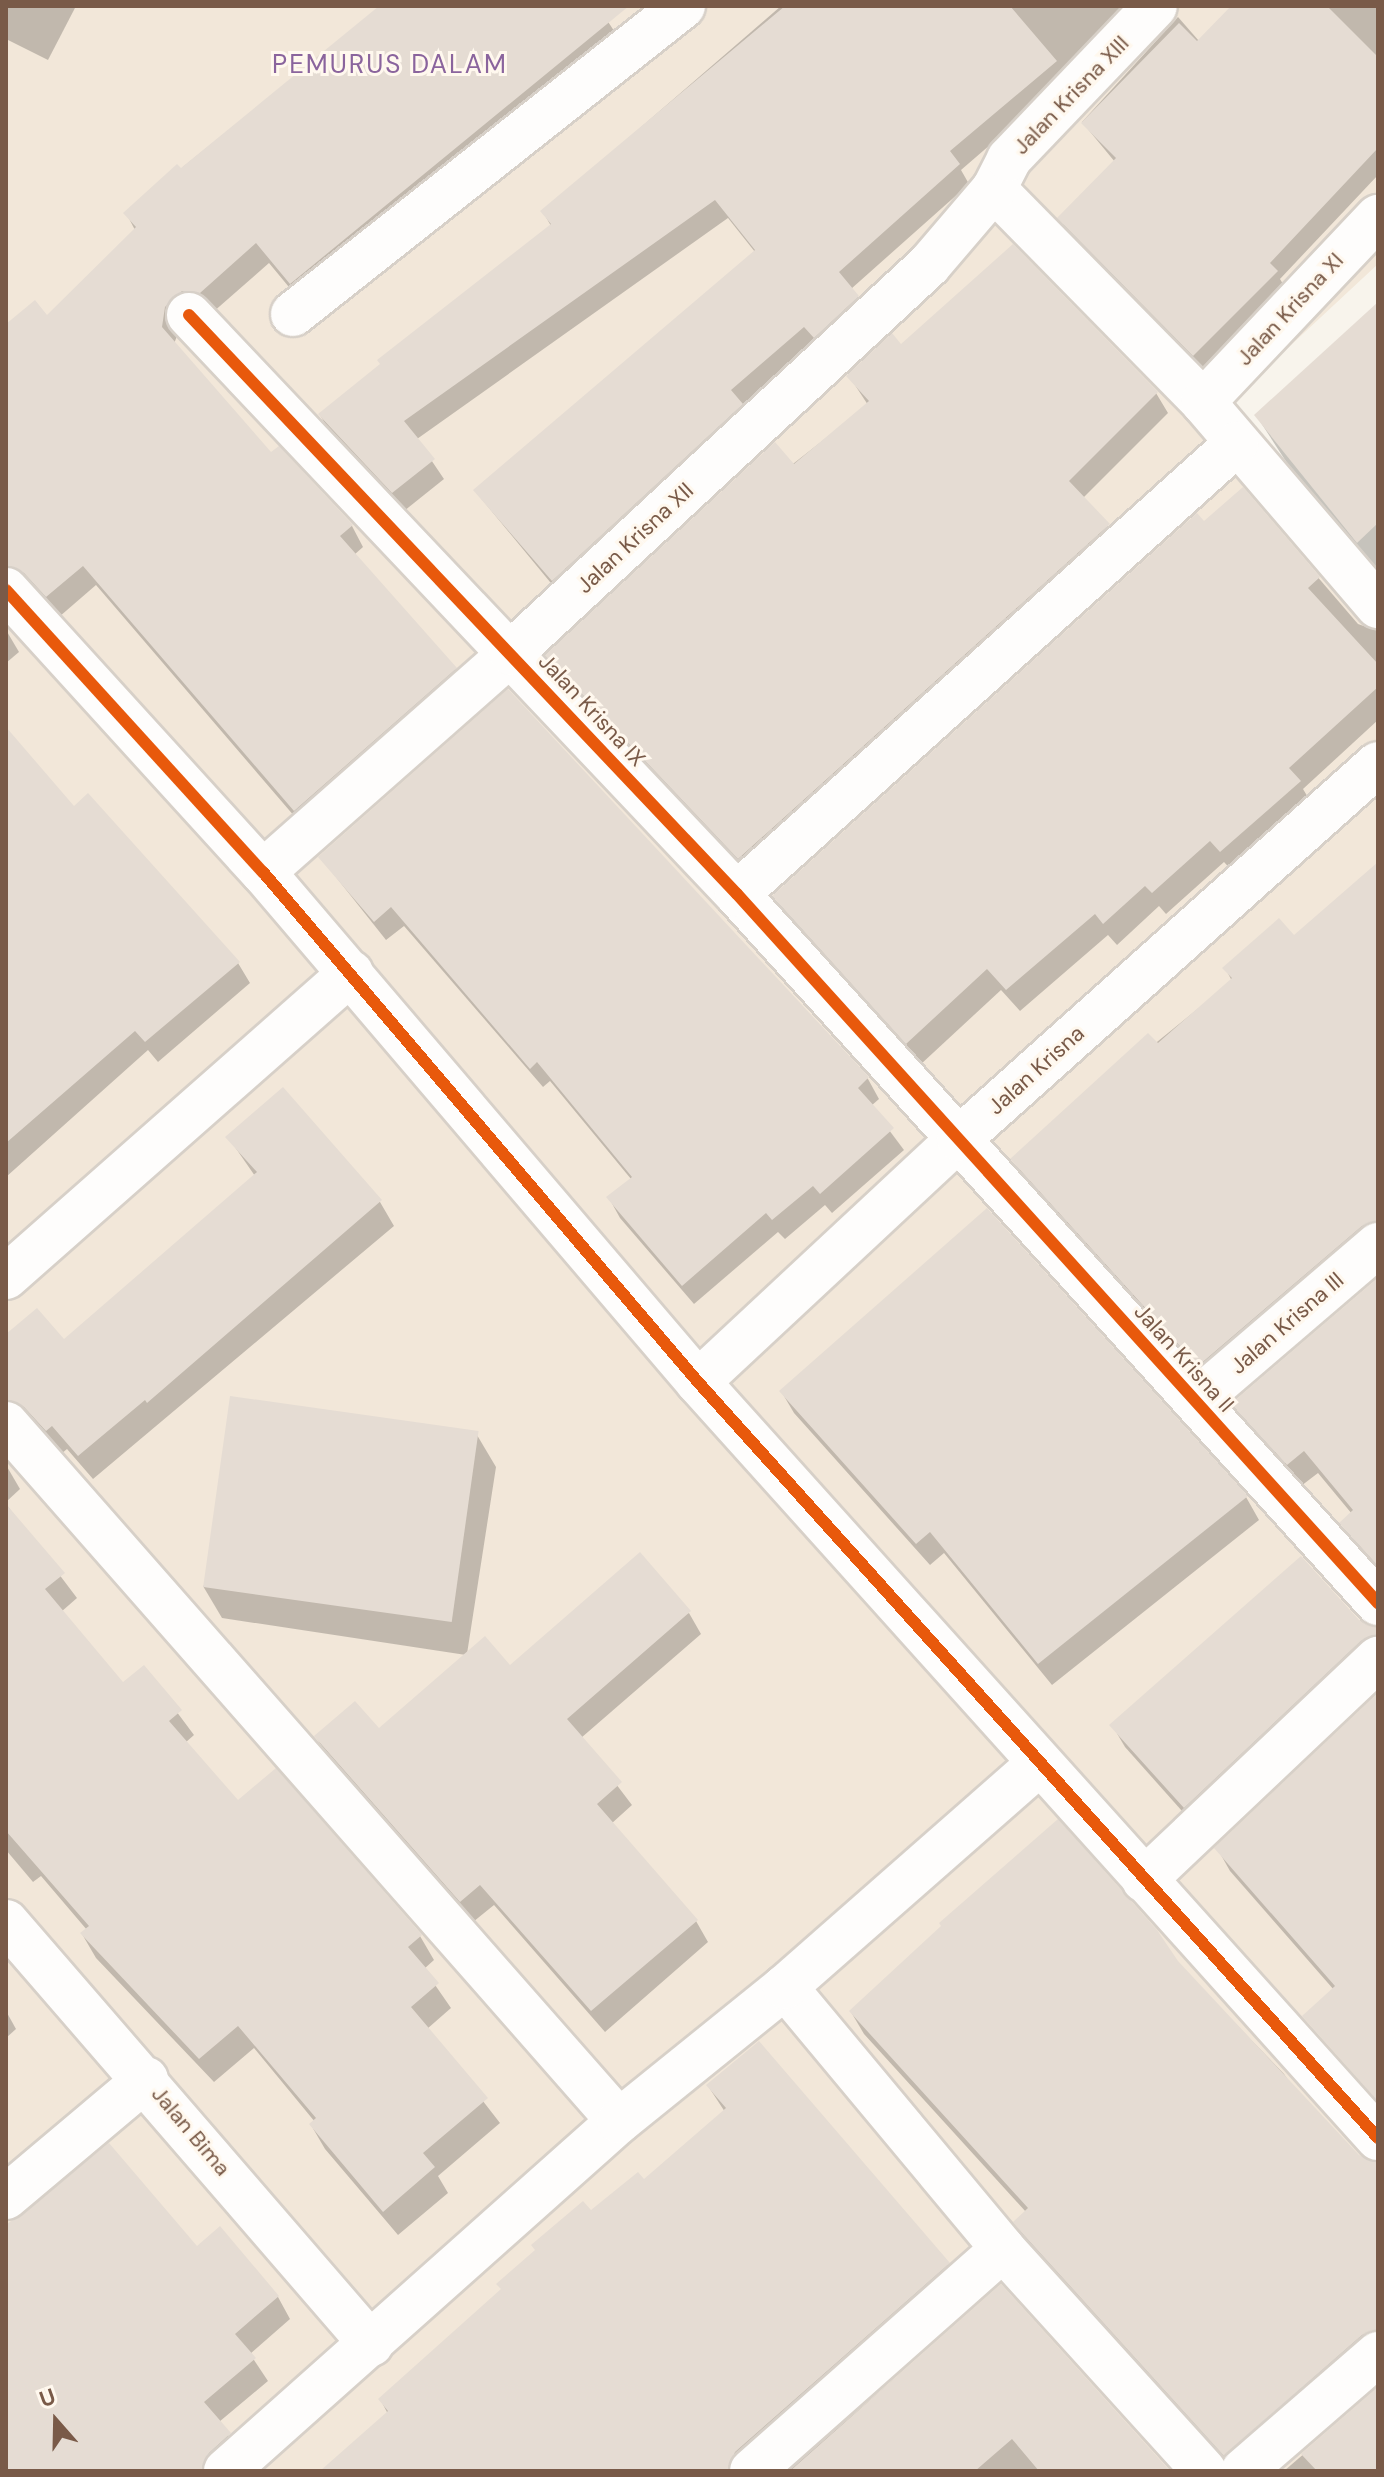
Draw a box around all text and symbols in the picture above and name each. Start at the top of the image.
street label: Jalan Krisna XIII [1008,30,1134,160]
district label: PEMURUS DALAM [272,49,508,81]
street label: Jalan Krisna XI [1231,247,1349,371]
street label: Jalan Krisna XII [571,477,699,599]
street label: Jalan Krisna IX [533,648,651,772]
street label: Jalan Krisna [982,1020,1090,1120]
street label: Jalan Krisna III [1225,1267,1349,1379]
street label: Jalan Krisna II [1129,1298,1239,1418]
street label: Jalan Bima [146,2081,236,2181]
north arrow [16,2381,96,2461]
text: U [36,2382,60,2414]

